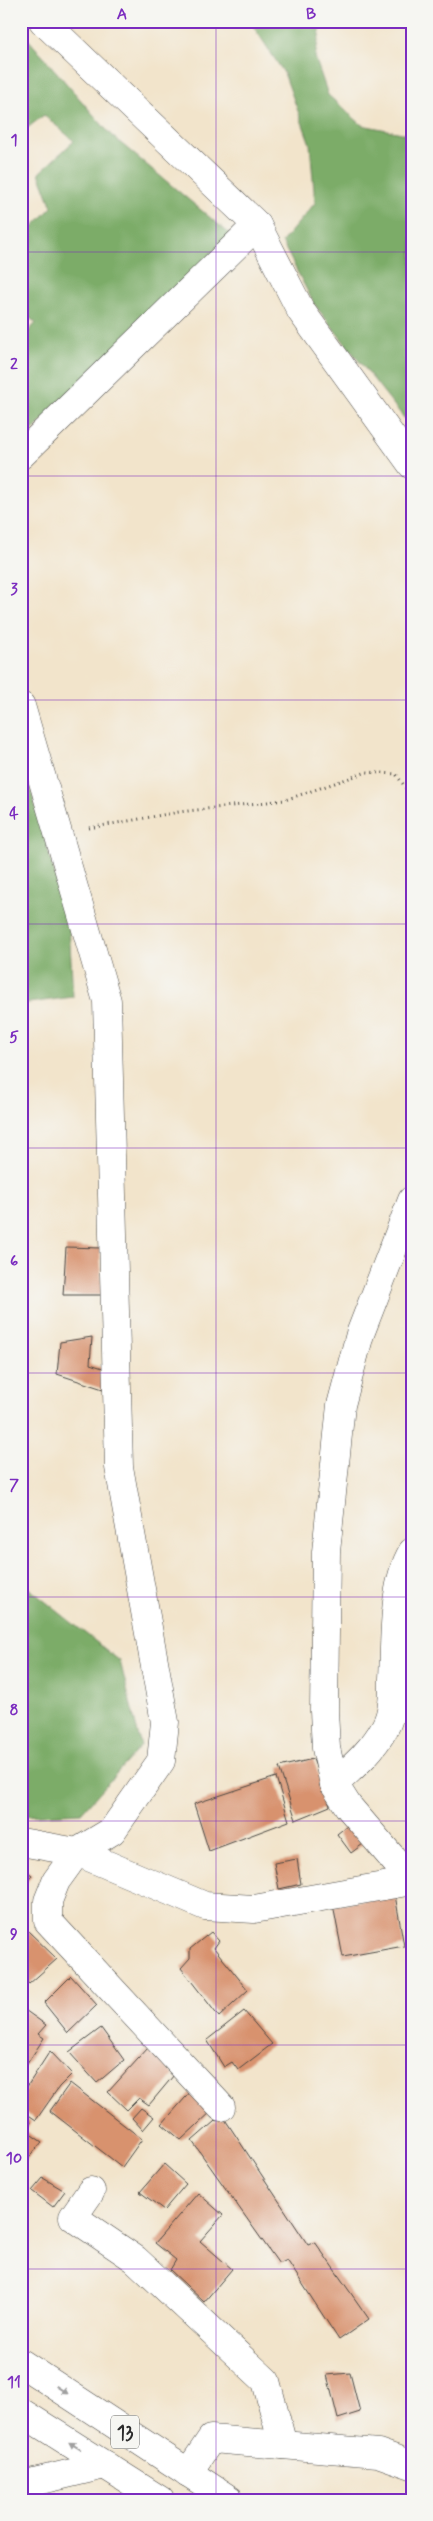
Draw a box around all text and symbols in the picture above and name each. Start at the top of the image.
text: A [117,4,127,25]
text: B [306,4,316,25]
text: 1 [10,130,18,151]
text: 2 [10,354,18,375]
text: 3 [10,579,18,600]
text: 4 [9,803,19,824]
text: 5 [9,1027,19,1048]
text: 6 [10,1251,18,1272]
text: 7 [9,1475,19,1496]
text: 8 [9,1700,19,1721]
text: 9 [10,1924,18,1945]
text: 10 [6,2148,22,2169]
text: 11 [7,2372,21,2393]
one-way arrow [55,2385,69,2395]
road number: 13 [111,2416,139,2448]
one-way arrow [68,2441,81,2450]

